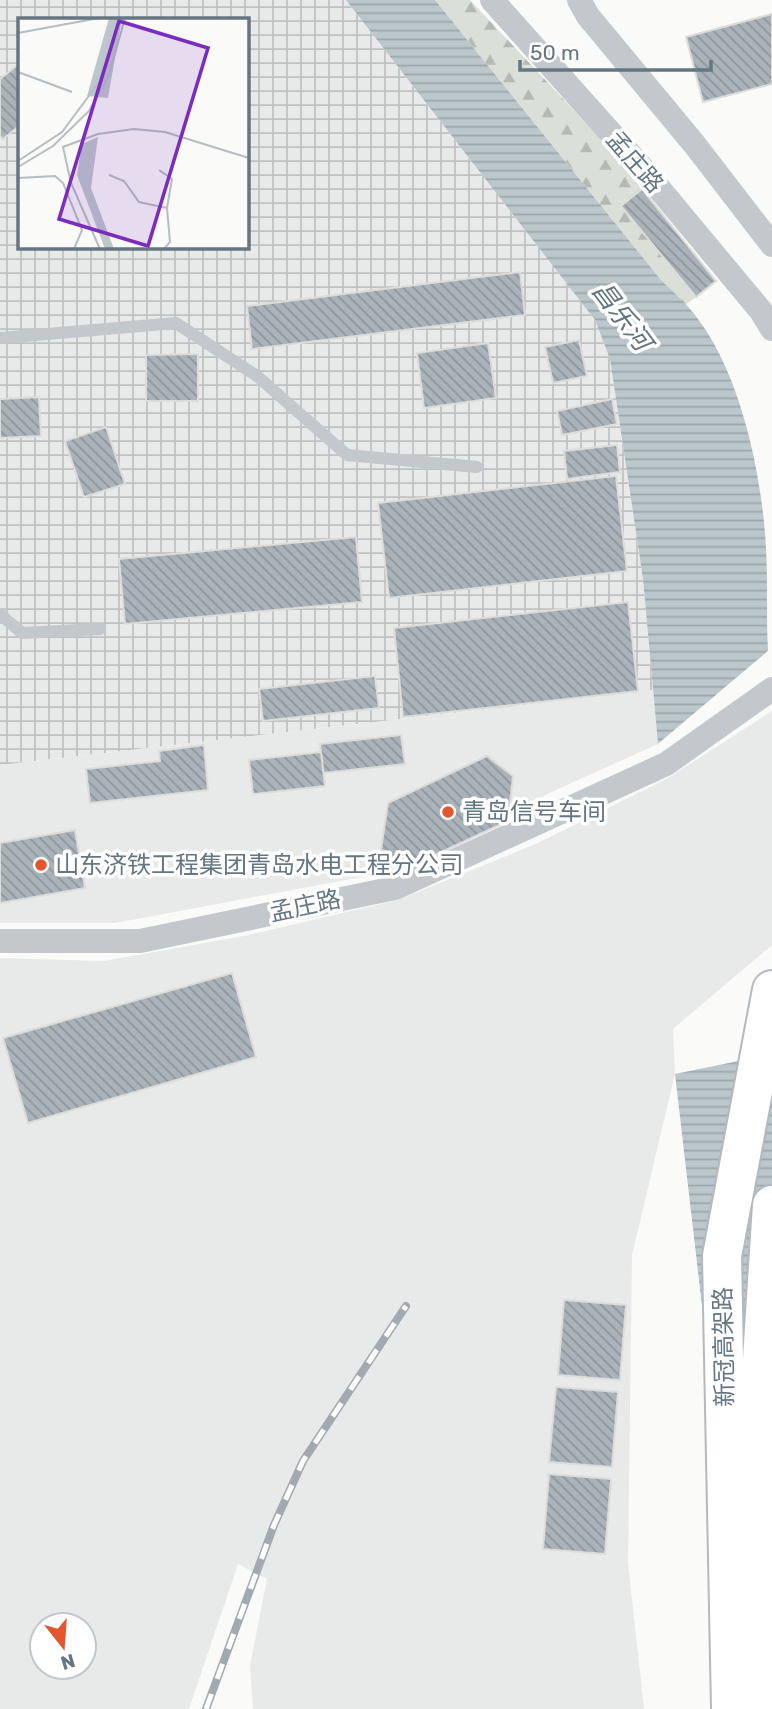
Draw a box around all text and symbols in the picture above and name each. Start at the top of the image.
inset map [18,18,248,248]
scale bar [520,28,711,72]
text: 50 m [530,40,580,65]
street label: 孟庄路 [601,126,669,198]
water label: 昌乐河 [586,276,660,361]
place label: 青岛信号车间 [462,798,606,826]
marker: 青岛信号车间 [440,804,456,820]
place label: 山东济铁工程集团青岛水电工程分公司 [55,851,463,879]
marker: 山东济铁工程集团青岛水电工程分公司 [33,857,49,873]
street label: 孟庄路 [267,885,343,927]
street label: 新冠高架路 [709,1287,739,1407]
north arrow [28,1611,98,1681]
text: N [58,1649,78,1675]

